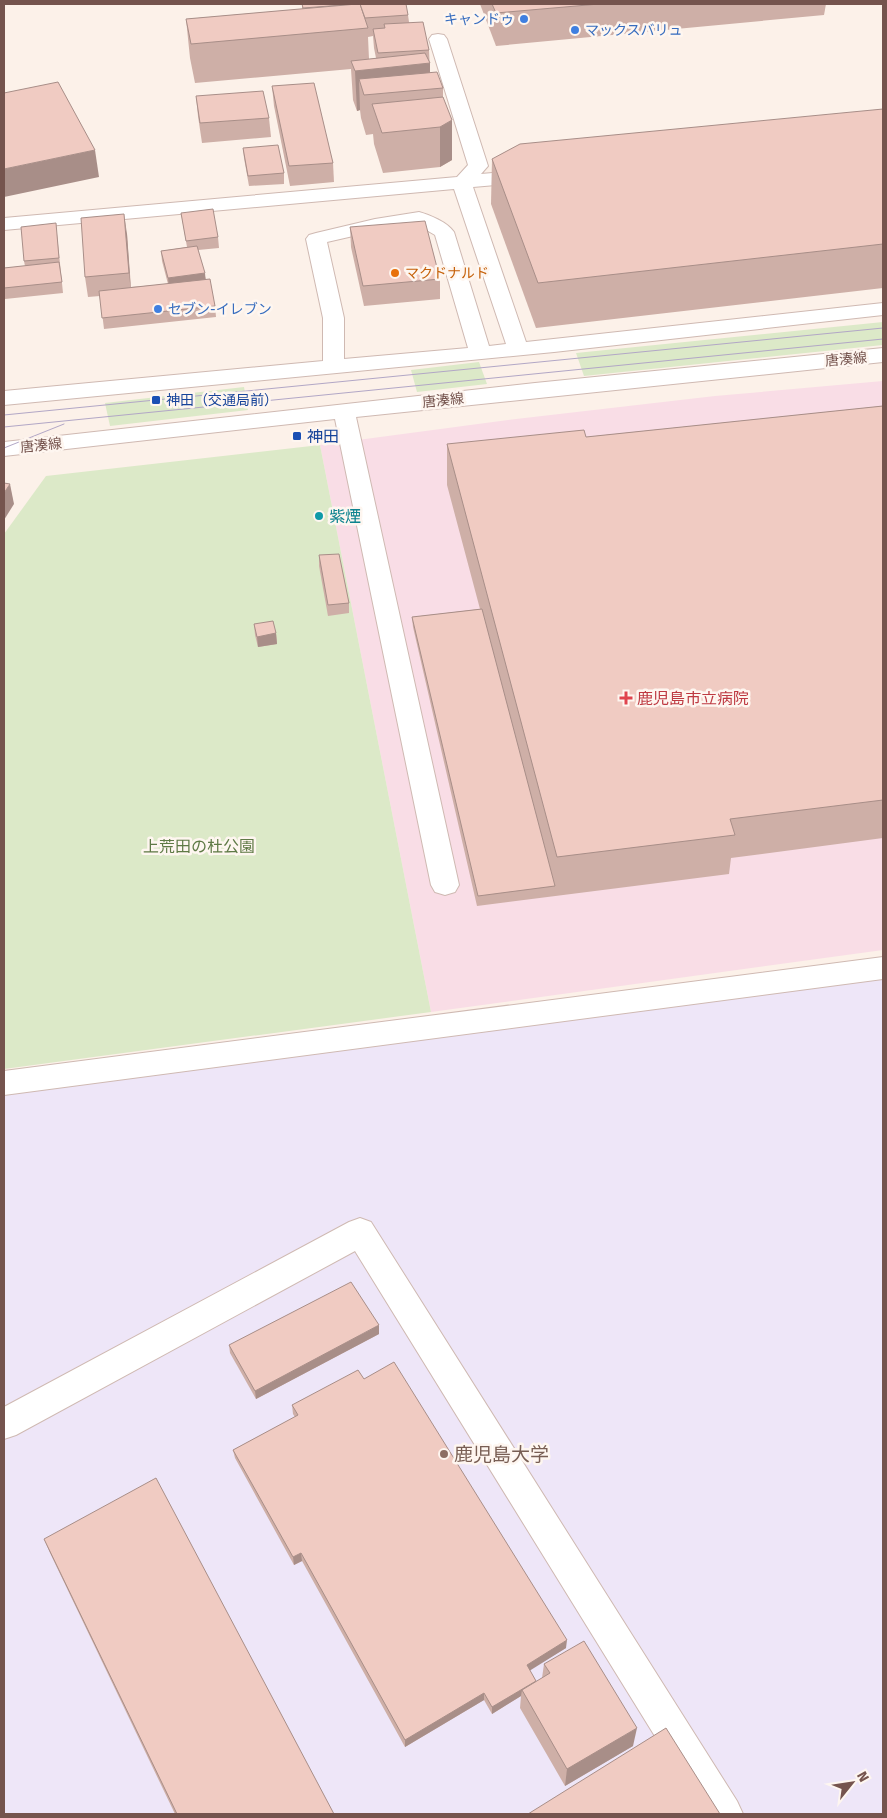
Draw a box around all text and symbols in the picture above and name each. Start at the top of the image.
place label: キャンドゥ [444,11,514,28]
marker: キャンドゥ [518,13,530,25]
place label: マックスバリュ [585,22,683,39]
marker: マックスバリュ [569,24,581,36]
place label: マクドナルド [405,265,489,282]
marker: マクドナルド [389,267,401,279]
place label: セブン-イレブン [168,301,272,318]
marker: セブン-イレブン [152,303,164,315]
street label: 唐湊線 [824,349,868,370]
street label: 唐湊線 [421,390,465,411]
place label: 神田（交通局前） [166,392,278,409]
marker: 神田（交通局前） [150,394,162,406]
place label: 神田 [307,427,339,446]
marker: 神田 [291,430,303,442]
street label: 唐湊線 [19,435,63,456]
place label: 紫煙 [329,507,361,526]
marker: 紫煙 [313,510,325,522]
place label: 鹿児島市立病院 [637,689,749,708]
marker: 鹿児島市立病院 [619,691,633,705]
park label: 上荒田の杜公園 [143,837,255,856]
place label: 鹿児島大学 [454,1443,549,1466]
marker: 鹿児島大学 [438,1448,450,1460]
north arrow [827,1758,877,1808]
text: N [853,1768,873,1785]

